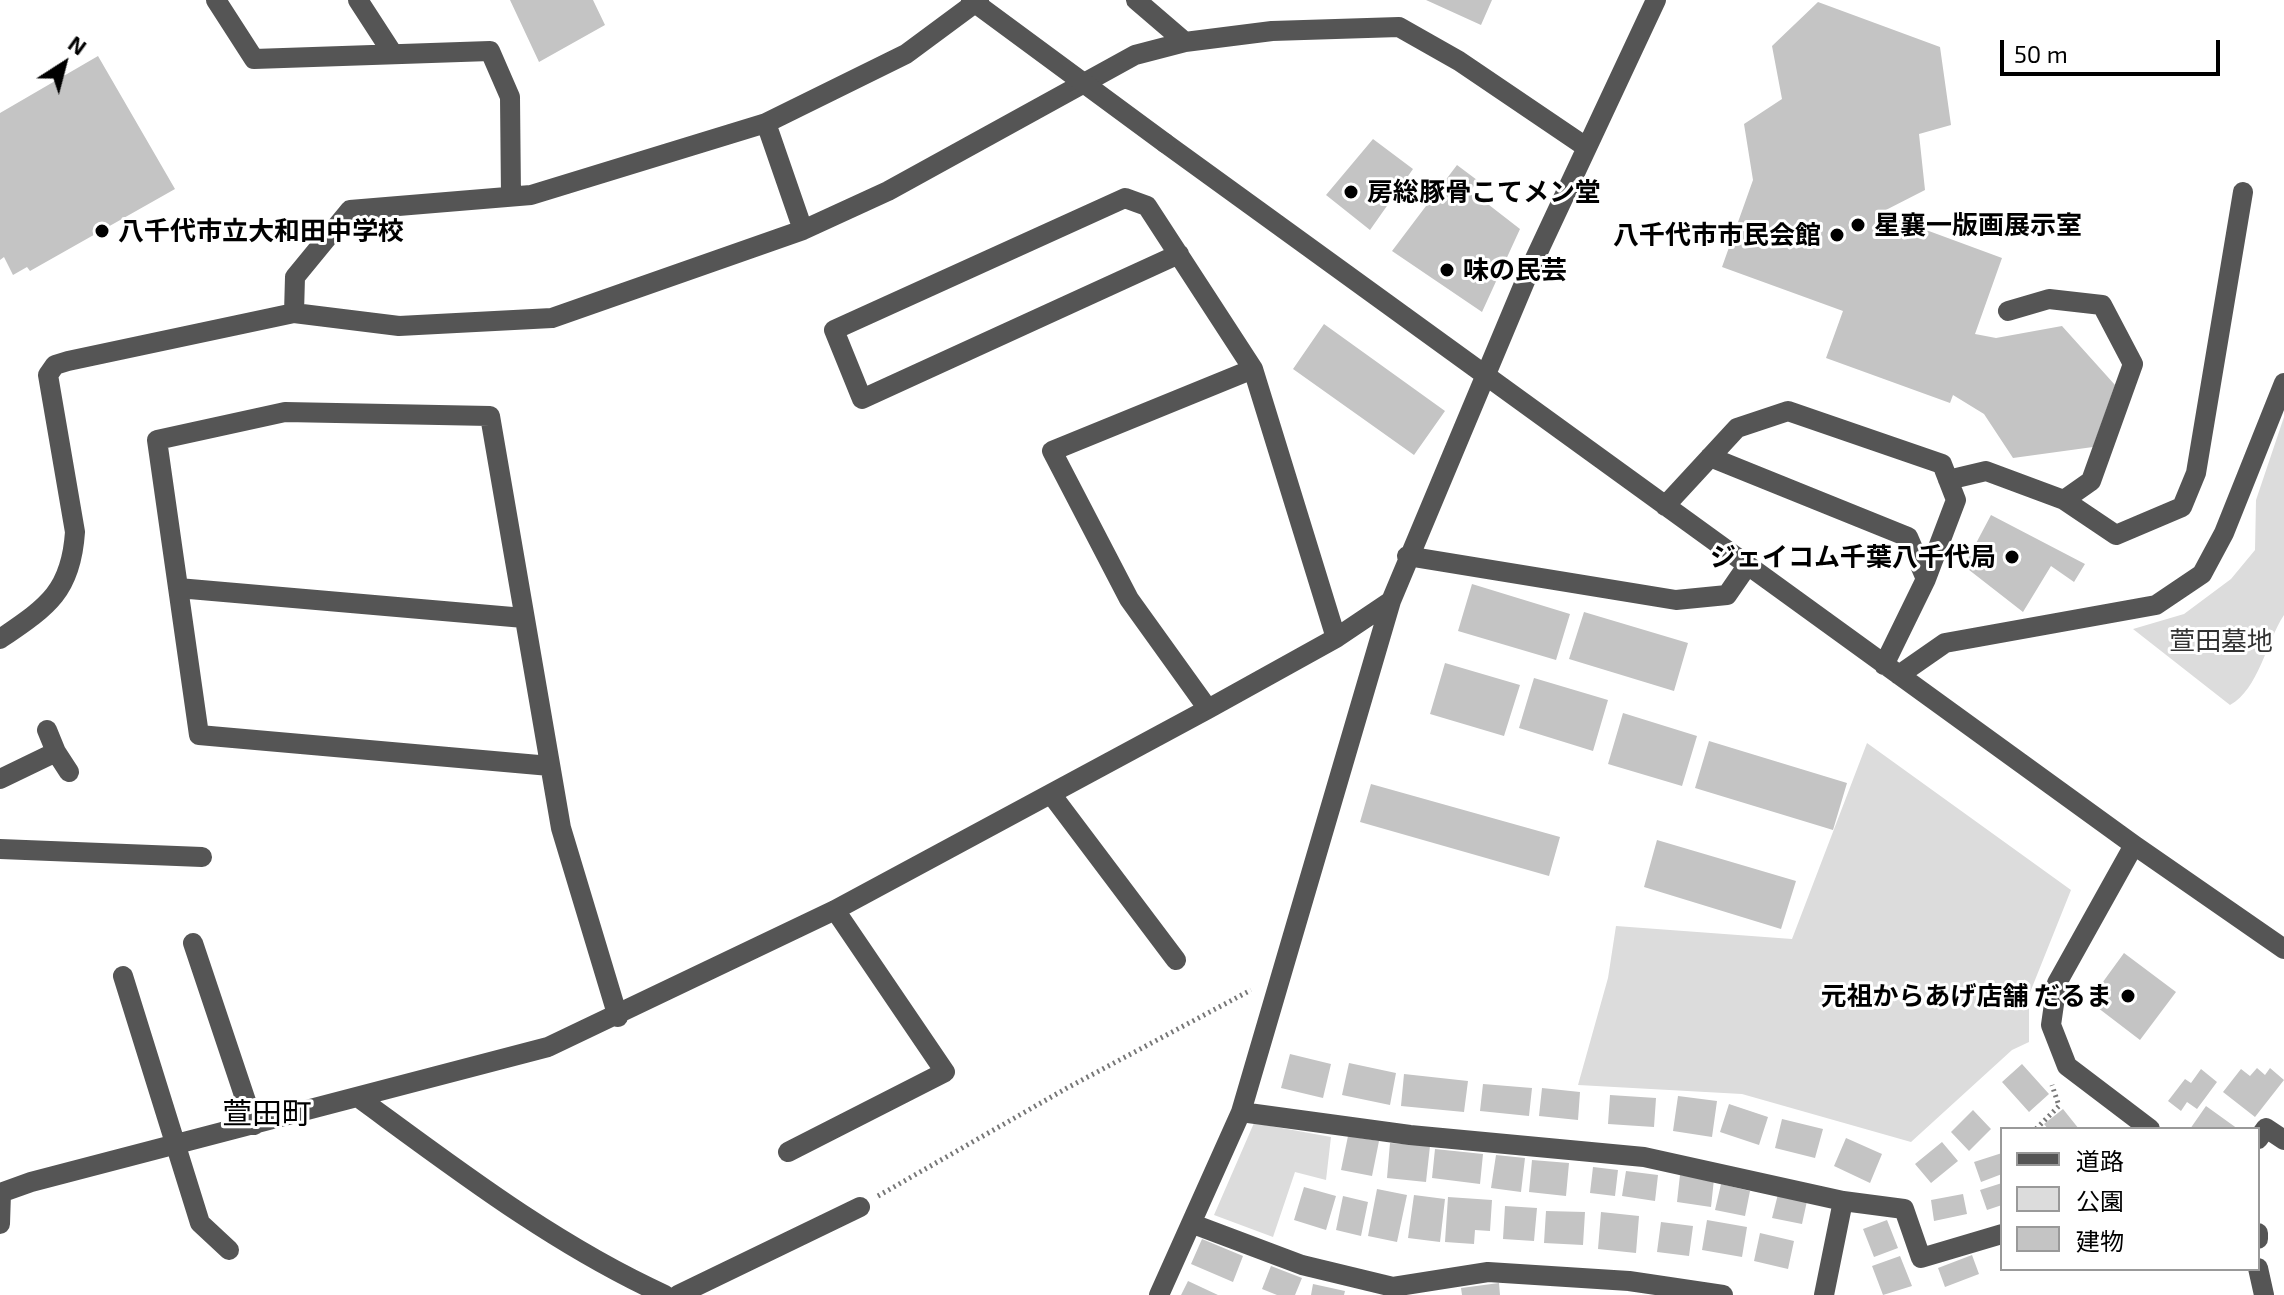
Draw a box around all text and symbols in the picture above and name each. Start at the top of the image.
north arrow [24,24,104,104]
scale bar [2004,24,2224,74]
text: N [64,29,92,60]
text: 50 m [2014,39,2068,68]
place label: 房総豚骨こてメン堂 [1367,176,1601,208]
marker: 房総豚骨こてメン堂 [1342,183,1360,201]
place label: 星襄一版画展示室 [1874,209,2082,241]
place label: 八千代市立大和田中学校 [118,215,404,247]
marker: 星襄一版画展示室 [1849,216,1867,234]
place label: 八千代市市民会館 [1613,219,1821,251]
marker: 八千代市立大和田中学校 [93,222,111,240]
marker: 八千代市市民会館 [1828,226,1846,244]
place label: 味の民芸 [1463,254,1567,286]
marker: 味の民芸 [1438,261,1456,279]
place label: ジェイコム千葉八千代局 [1710,541,1996,573]
marker: ジェイコム千葉八千代局 [2003,548,2021,566]
park label: 萱田墓地 [2169,625,2273,657]
place label: 元祖からあげ店舗 だるま [1820,980,2112,1012]
marker: 元祖からあげ店舗 だるま [2119,987,2137,1005]
district label: 萱田町 [222,1096,312,1132]
legend [2000,1127,2260,1271]
text: 道路 [2076,1146,2124,1175]
text: 公園 [2076,1186,2124,1215]
text: 建物 [2076,1226,2124,1255]

